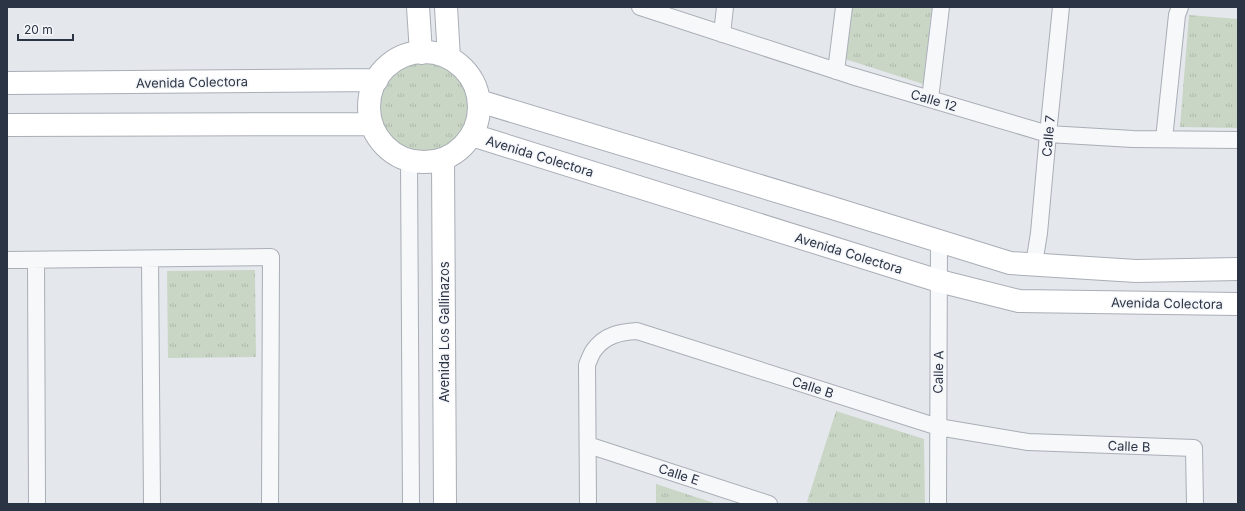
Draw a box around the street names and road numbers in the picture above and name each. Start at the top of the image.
street label: Avenida Colectora [136,73,248,91]
street label: Calle 12 [909,86,959,114]
street label: Calle 7 [1038,115,1058,157]
street label: Avenida Colectora [484,132,596,180]
street label: Avenida Colectora [793,229,905,277]
street label: Avenida Los Gallinazos [436,261,452,403]
street label: Avenida Colectora [1111,294,1223,312]
street label: Calle A [930,350,946,394]
street label: Calle B [790,373,836,401]
street label: Calle B [1107,437,1151,455]
street label: Calle E [656,460,702,488]

